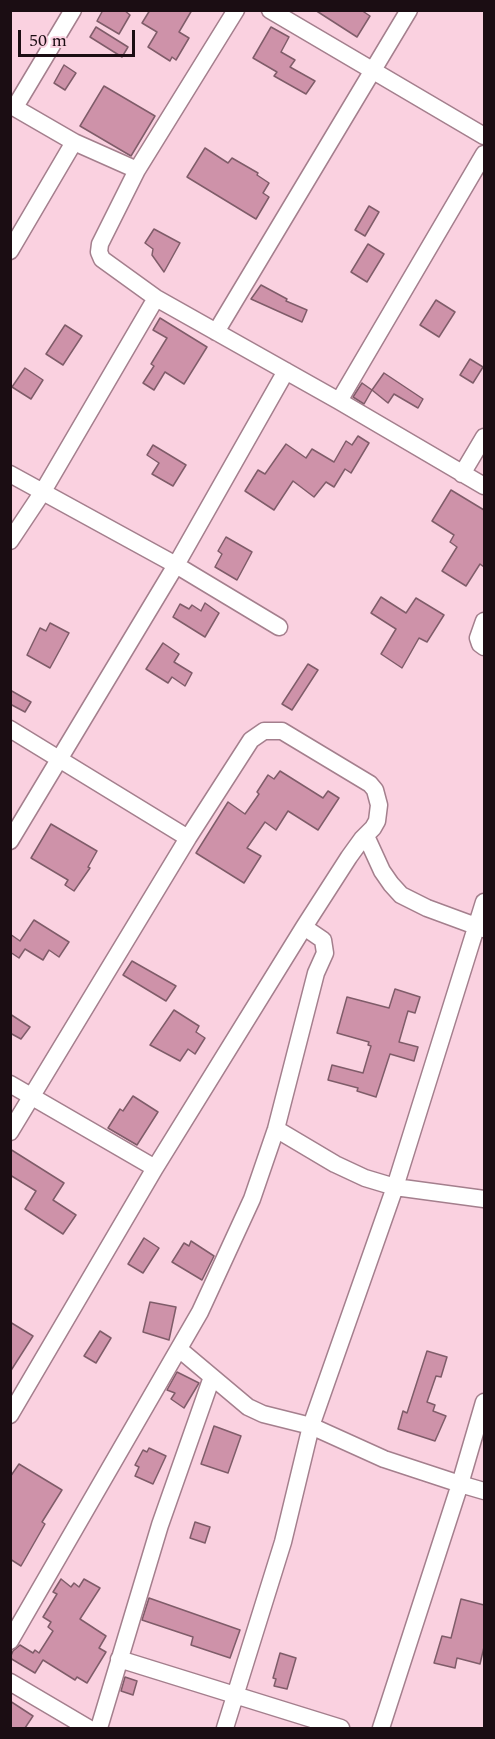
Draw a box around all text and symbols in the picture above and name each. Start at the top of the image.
scale bar [21,18,138,56]
text: 50 m [29,27,67,54]

